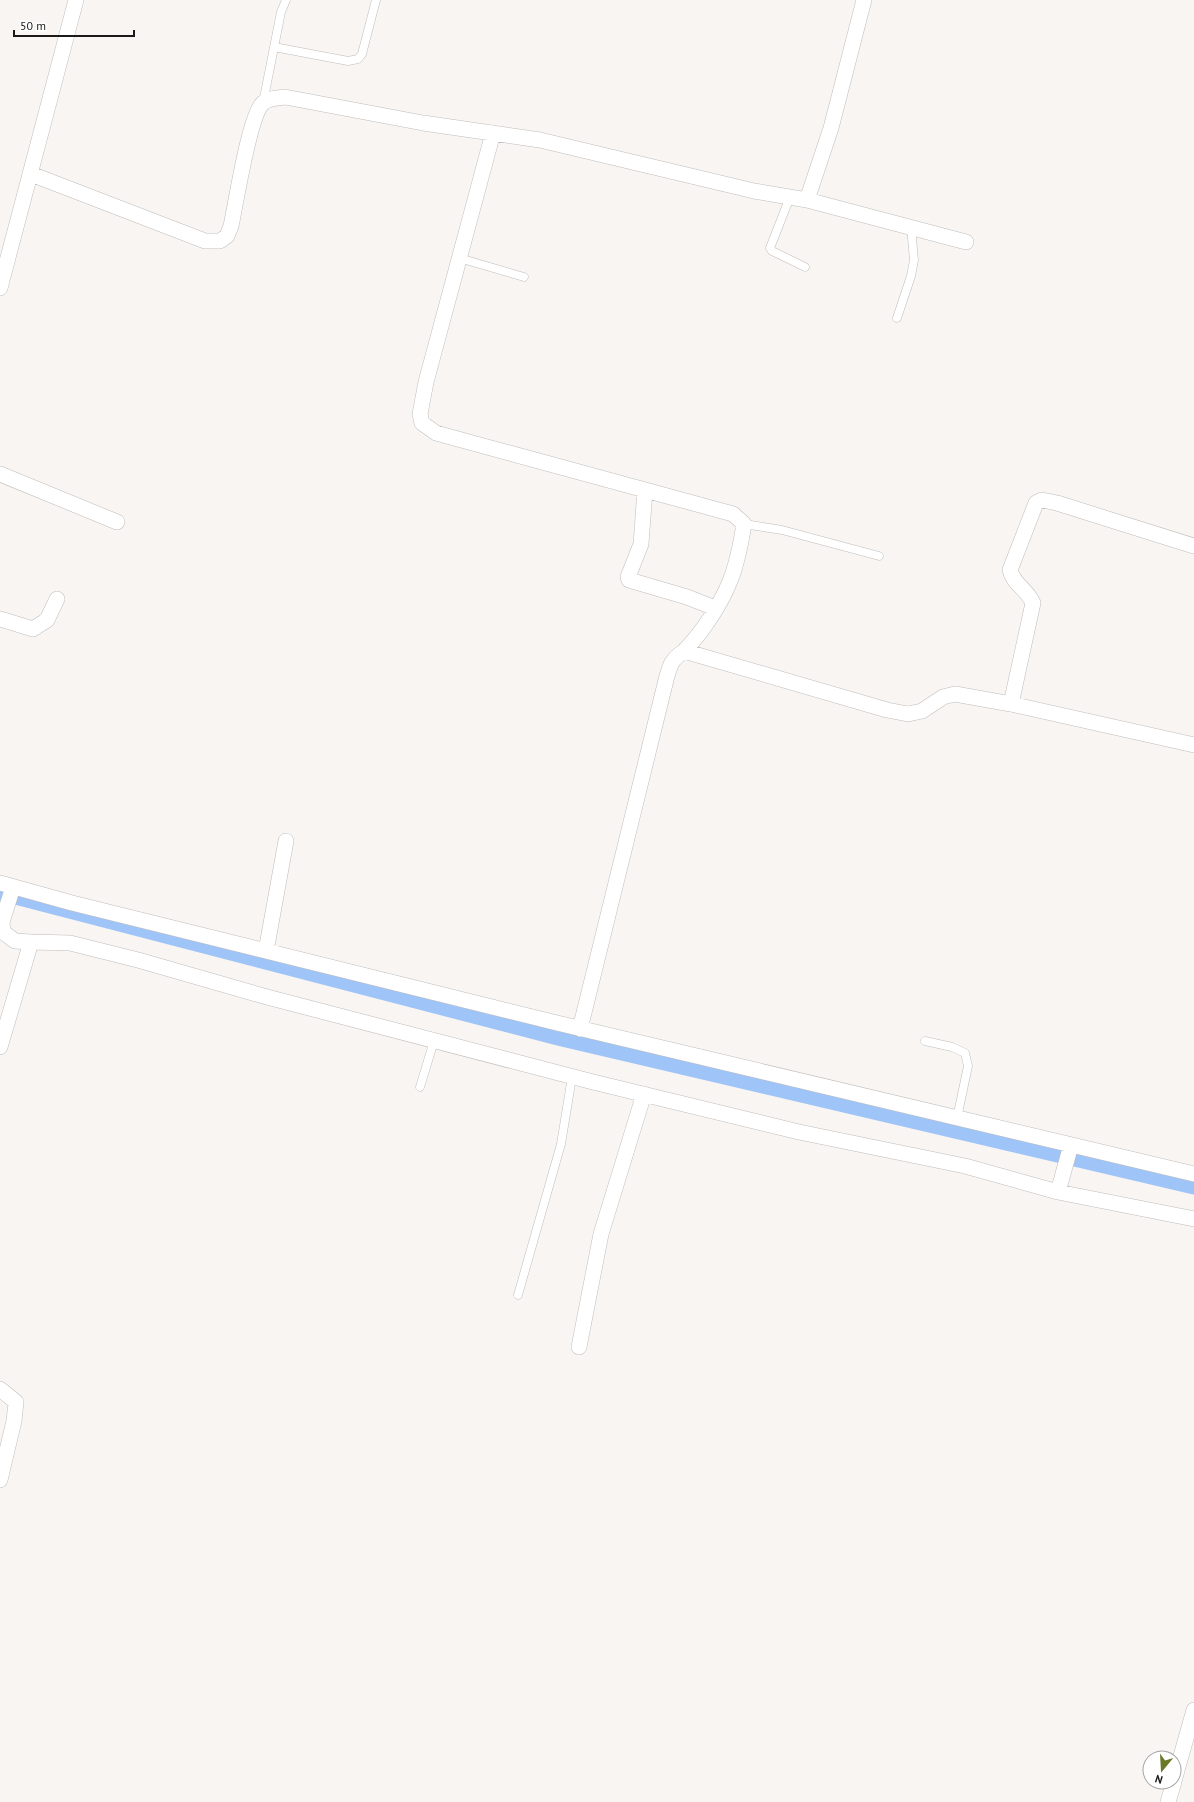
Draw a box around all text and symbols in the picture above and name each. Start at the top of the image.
scale bar [14,12,134,38]
text: 50 m [20,18,46,33]
north arrow [1142,1750,1182,1790]
text: N [1153,1772,1165,1787]

